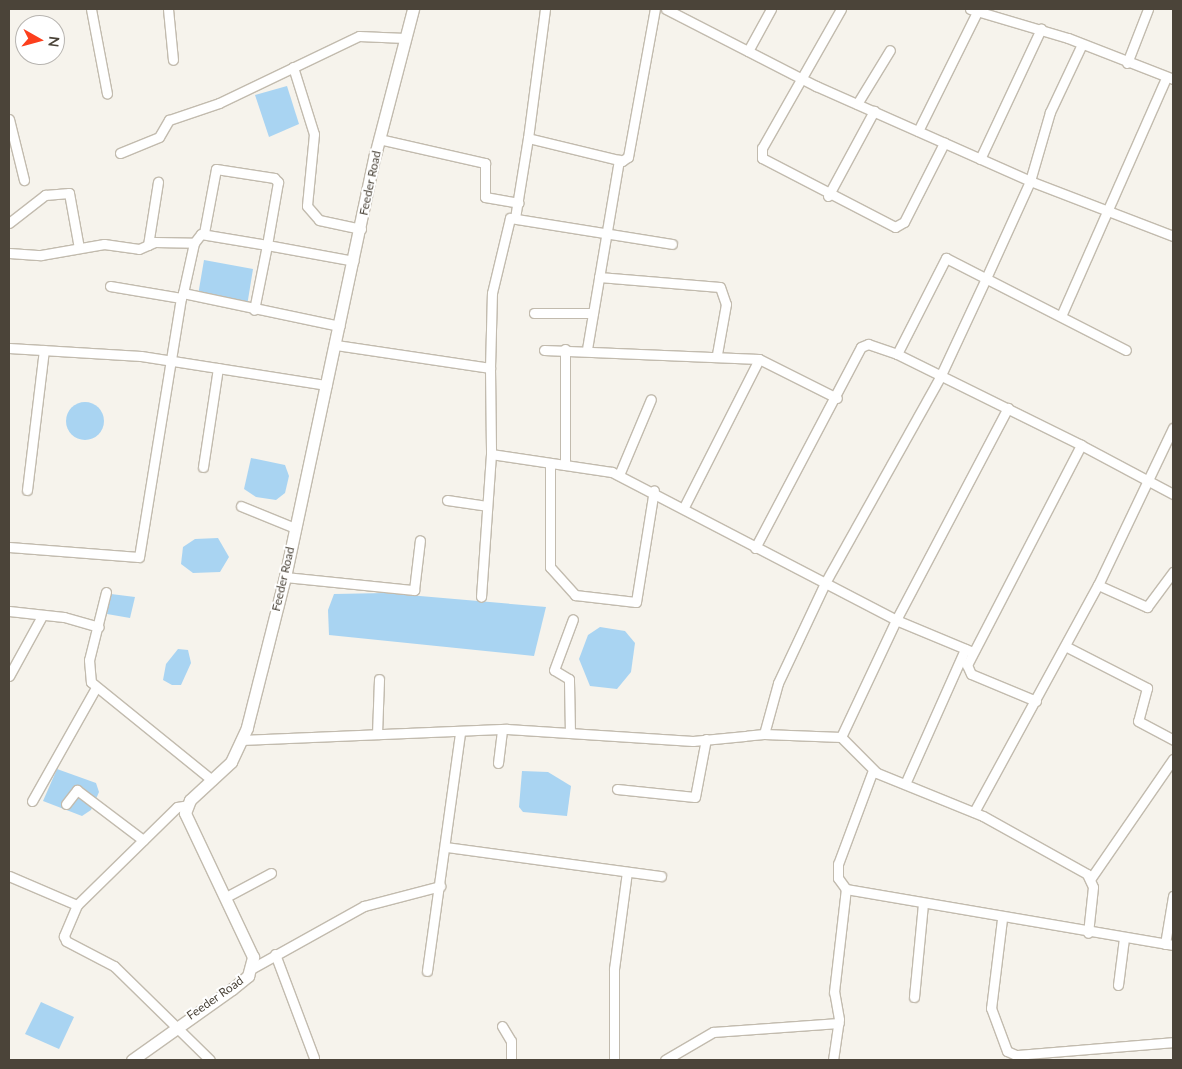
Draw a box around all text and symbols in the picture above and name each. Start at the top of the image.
north arrow [15,15,65,65]
text: N [45,35,63,48]
street label: Feeder Road [356,149,384,217]
street label: Feeder Road [269,545,297,613]
street label: Feeder Road [184,973,246,1023]

